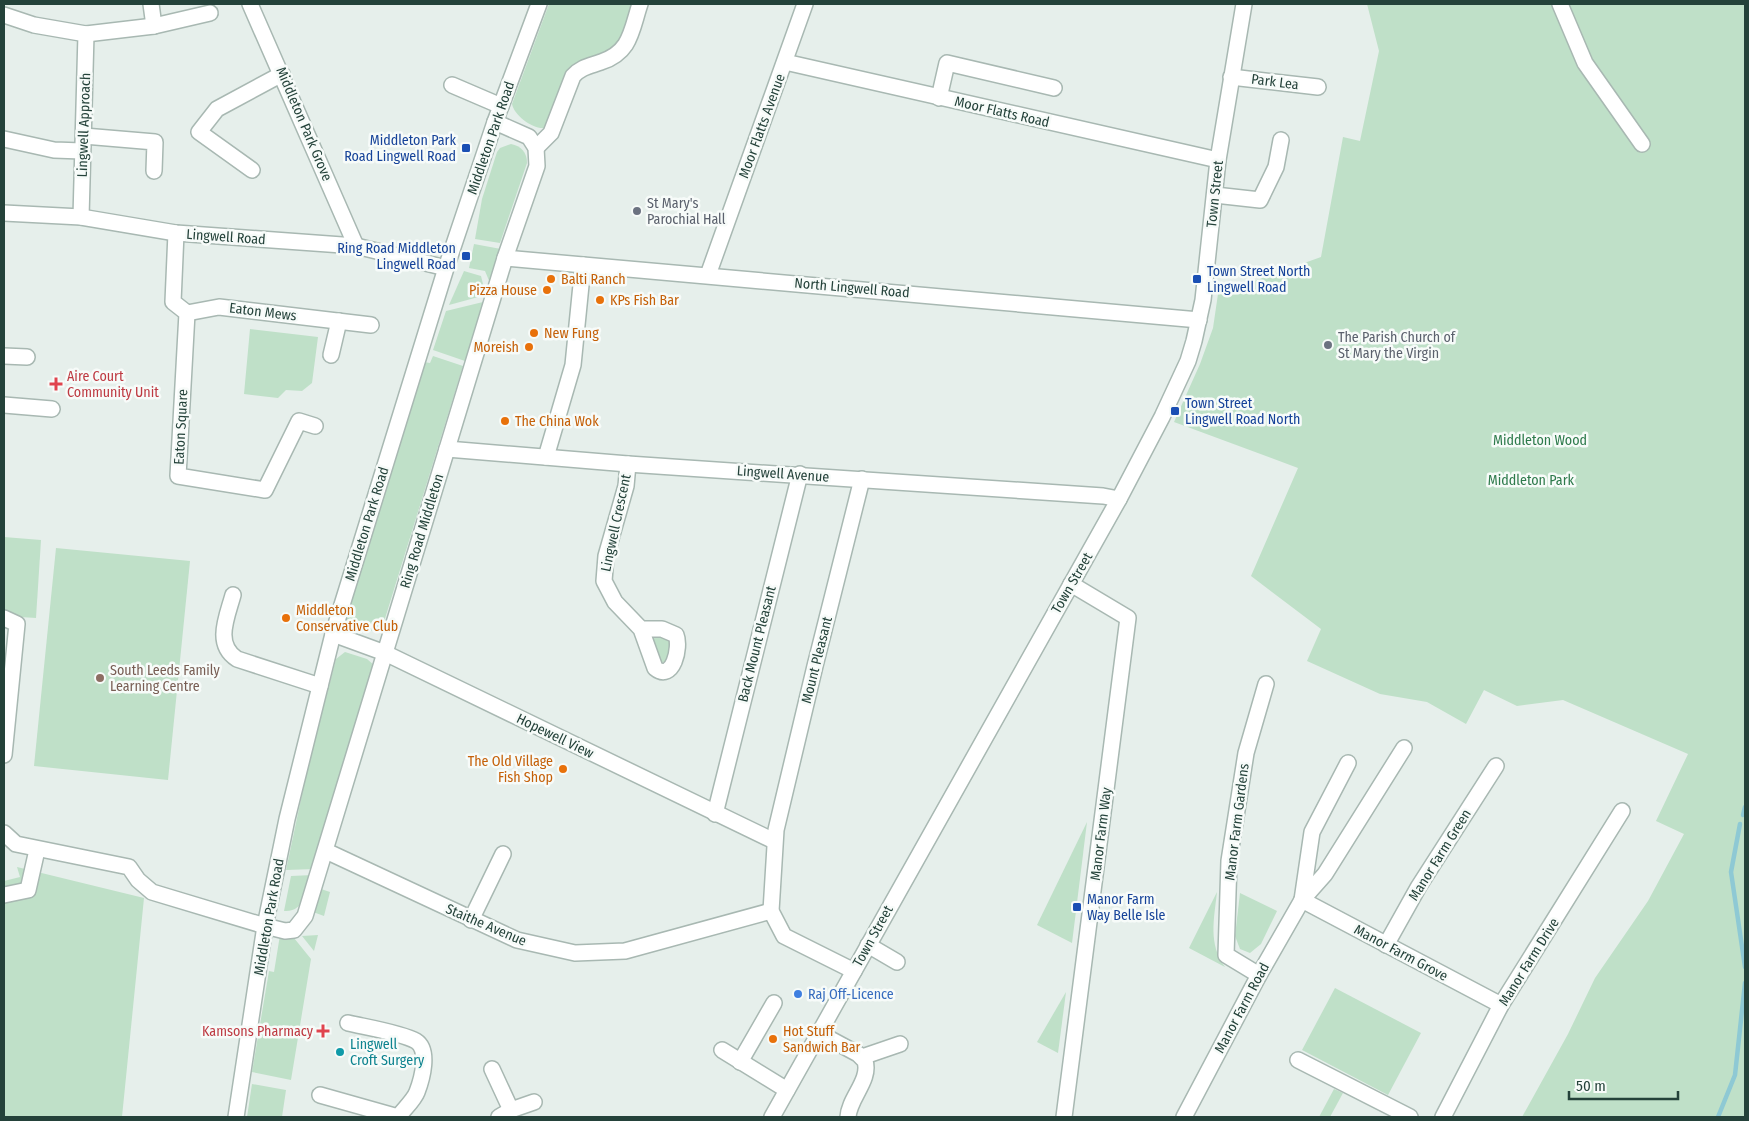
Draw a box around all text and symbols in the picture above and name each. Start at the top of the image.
street label: Middleton Park Grove [272,64,336,184]
street label: Moor Flatts Avenue [735,71,789,181]
street label: Park Lea [1250,71,1300,93]
street label: Lingwell Approach [74,72,94,178]
street label: Middleton Park Road [464,79,518,197]
street label: Moor Flatts Road [953,93,1051,131]
place label: Middleton Park Road Lingwell Road [344,132,456,165]
marker: Middleton Park Road Lingwell Road [460,142,472,154]
street label: Town Street [1203,159,1227,228]
place label: St Mary's Parochial Hall [647,195,726,228]
marker: St Mary's Parochial Hall [631,205,643,217]
street label: Lingwell Road [186,226,266,248]
place label: Ring Road Middleton Lingwell Road [337,240,456,273]
marker: Ring Road Middleton Lingwell Road [460,250,472,262]
place label: Town Street North Lingwell Road [1207,263,1310,296]
place label: Balti Ranch [561,271,626,288]
marker: Balti Ranch [545,273,557,285]
marker: Town Street North Lingwell Road [1191,273,1203,285]
street label: North Lingwell Road [794,274,910,302]
place label: Pizza House [469,282,537,299]
marker: Pizza House [541,284,553,296]
place label: KPs Fish Bar [610,292,679,309]
marker: KPs Fish Bar [594,294,606,306]
street label: Eaton Mews [228,299,298,325]
place label: New Fung [544,325,599,342]
marker: New Fung [528,327,540,339]
place label: The Parish Church of St Mary the Virgin [1338,329,1457,362]
place label: Moreish [473,339,519,356]
marker: The Parish Church of St Mary the Virgin [1322,339,1334,351]
marker: Moreish [523,341,535,353]
place label: Aire Court Community Unit [67,368,159,401]
marker: Aire Court Community Unit [49,377,63,391]
street label: Eaton Square [171,389,191,465]
place label: Town Street Lingwell Road North [1185,395,1300,428]
marker: Town Street Lingwell Road North [1169,405,1181,417]
place label: The China Wok [515,413,599,430]
marker: The China Wok [499,415,511,427]
park label: Middleton Wood [1493,432,1587,449]
street label: Lingwell Avenue [736,462,830,486]
street label: Middleton Park Road [342,465,392,583]
street label: Ring Road Middleton [396,472,448,590]
street label: Lingwell Crescent [597,472,635,573]
park label: Middleton Park [1488,472,1575,489]
street label: Town Street [1048,549,1096,616]
street label: Back Mount Pleasant [734,584,780,704]
place label: Middleton Conservative Club [296,602,398,635]
marker: Middleton Conservative Club [280,612,292,624]
street label: Mount Pleasant [798,614,836,705]
place label: South Leeds Family Learning Centre [110,662,220,695]
marker: South Leeds Family Learning Centre [94,672,106,684]
street label: Hopewell View [514,710,596,762]
place label: The Old Village Fish Shop [468,753,553,786]
street label: Manor Farm Gardens [1221,762,1253,882]
marker: The Old Village Fish Shop [557,763,569,775]
street label: Manor Farm Way [1087,786,1115,882]
street label: Manor Farm Green [1405,806,1475,904]
street label: Middleton Park Road [250,857,288,977]
place label: Manor Farm Way Belle Isle [1087,891,1166,924]
street label: Staithe Avenue [443,900,529,950]
marker: Manor Farm Way Belle Isle [1071,901,1083,913]
street label: Town Street [849,902,897,970]
street label: Manor Farm Drive [1495,915,1563,1009]
street label: Manor Farm Grove [1351,921,1451,985]
street label: Manor Farm Road [1211,960,1273,1056]
place label: Raj Off-Licence [808,986,894,1003]
marker: Raj Off-Licence [792,988,804,1000]
place label: Kamsons Pharmacy [202,1023,314,1040]
place label: Hot Stuff Sandwich Bar [783,1023,861,1056]
marker: Kamsons Pharmacy [317,1025,329,1037]
marker: Hot Stuff Sandwich Bar [767,1033,779,1045]
place label: Lingwell Croft Surgery [350,1036,425,1069]
marker: Lingwell Croft Surgery [334,1046,346,1058]
scale bar [1569,1068,1678,1100]
text: 50 m [1576,1077,1606,1095]

